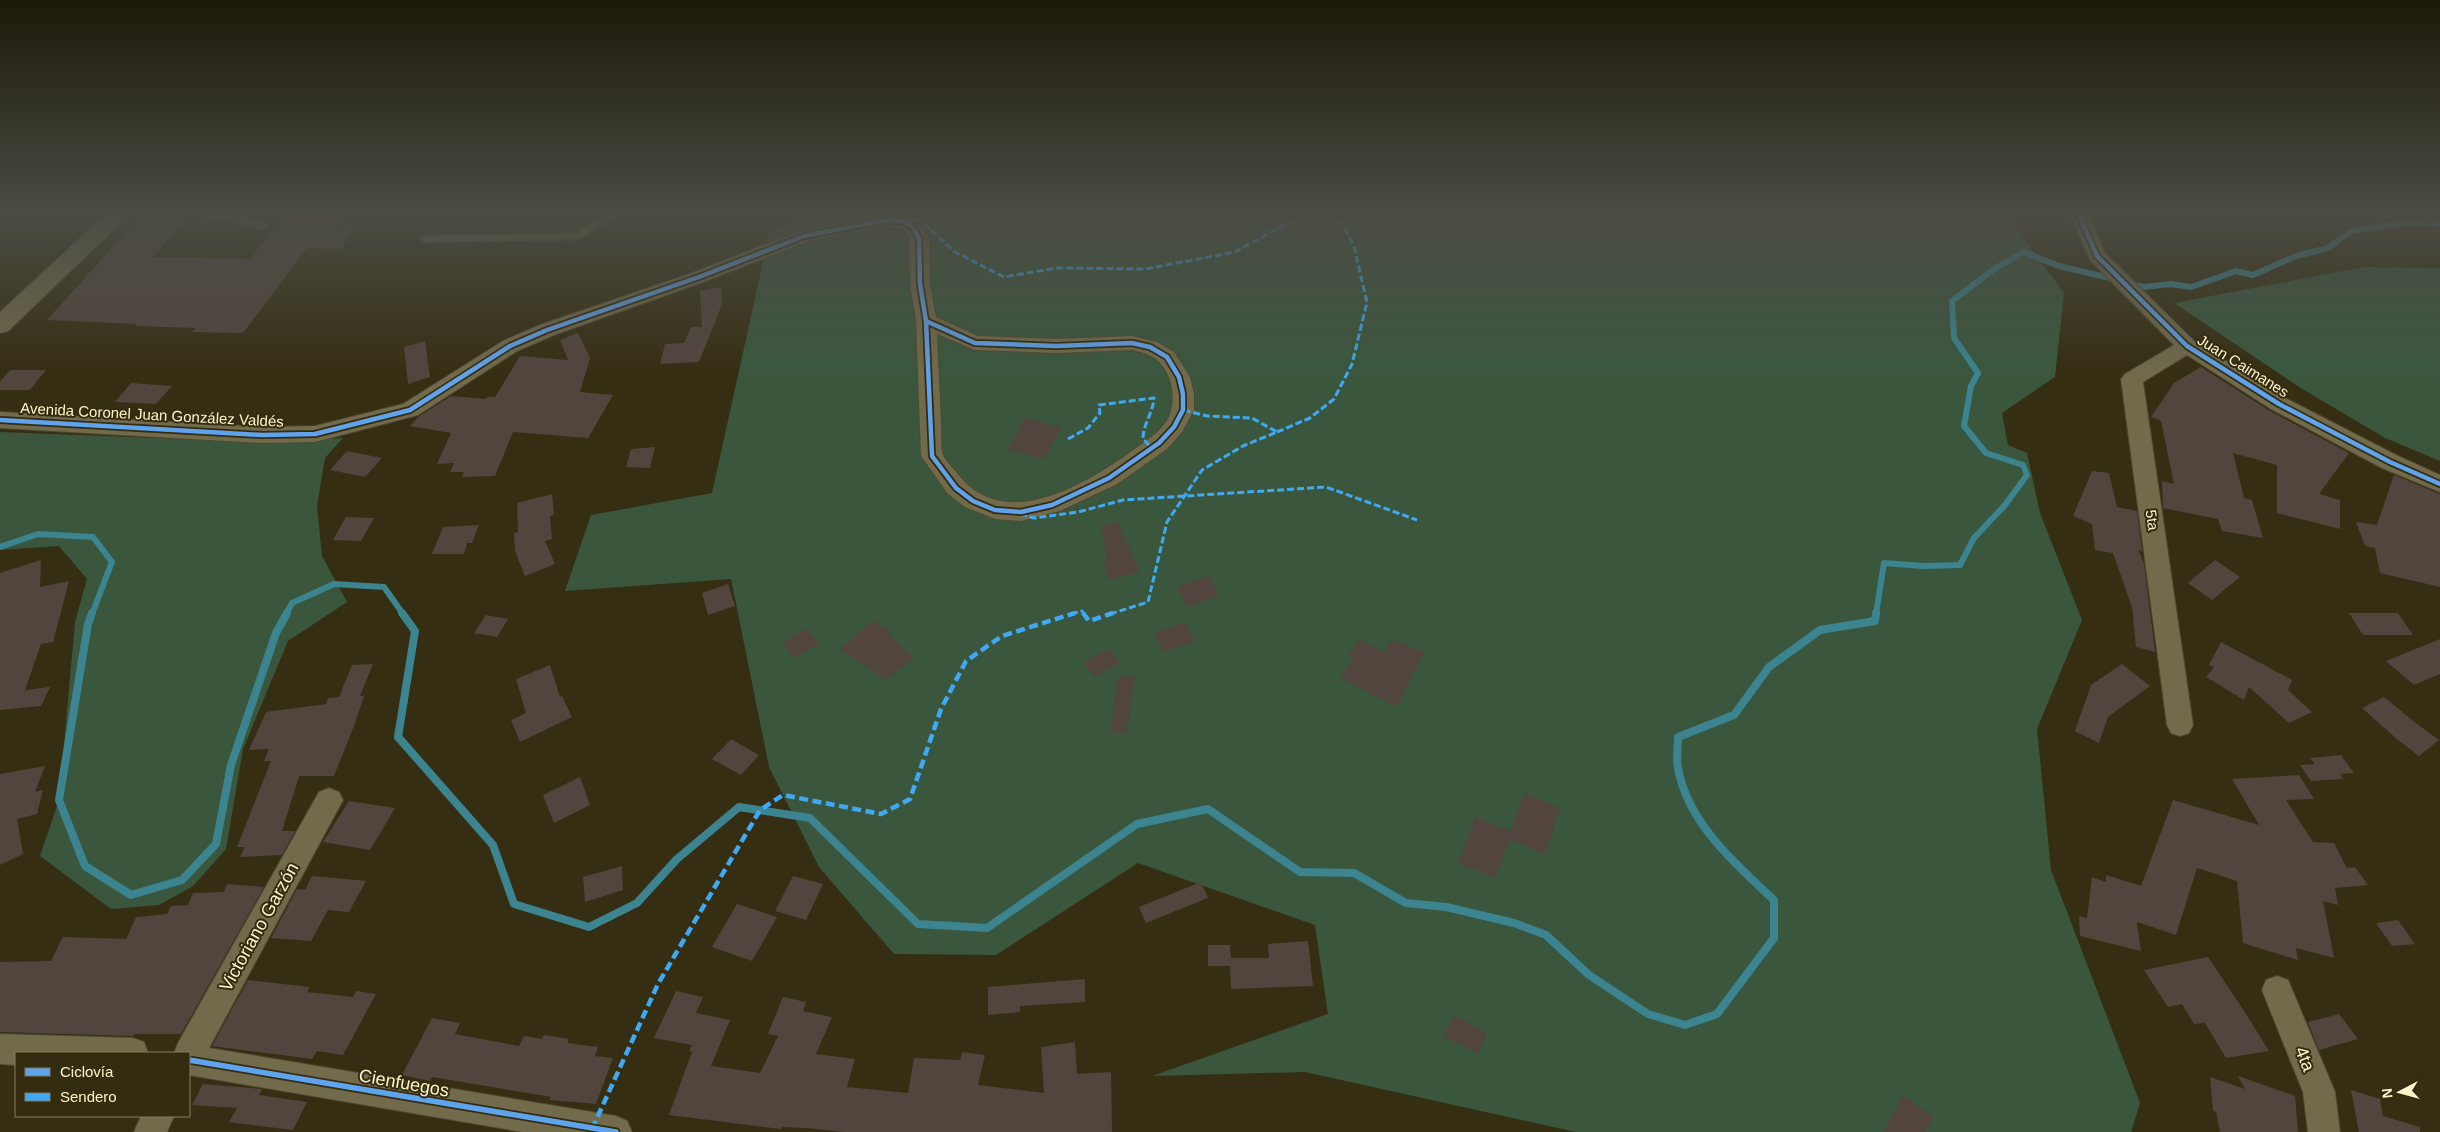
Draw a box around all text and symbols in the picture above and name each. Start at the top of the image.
street label: Juan Caimanes [2195,331,2292,400]
street label: Avenida Coronel Juan González Valdés [20,399,284,430]
street label: 5ta [2143,508,2162,532]
street label: Victoriano Garzón [215,859,303,995]
street label: 4ta [2291,1044,2319,1075]
legend [15,1052,190,1117]
text: Ciclovía [60,1063,114,1080]
street label: Cienfuegos [357,1065,451,1101]
north arrow [2375,1067,2425,1117]
text: N [2379,1087,2396,1099]
text: Sendero [60,1088,117,1105]

